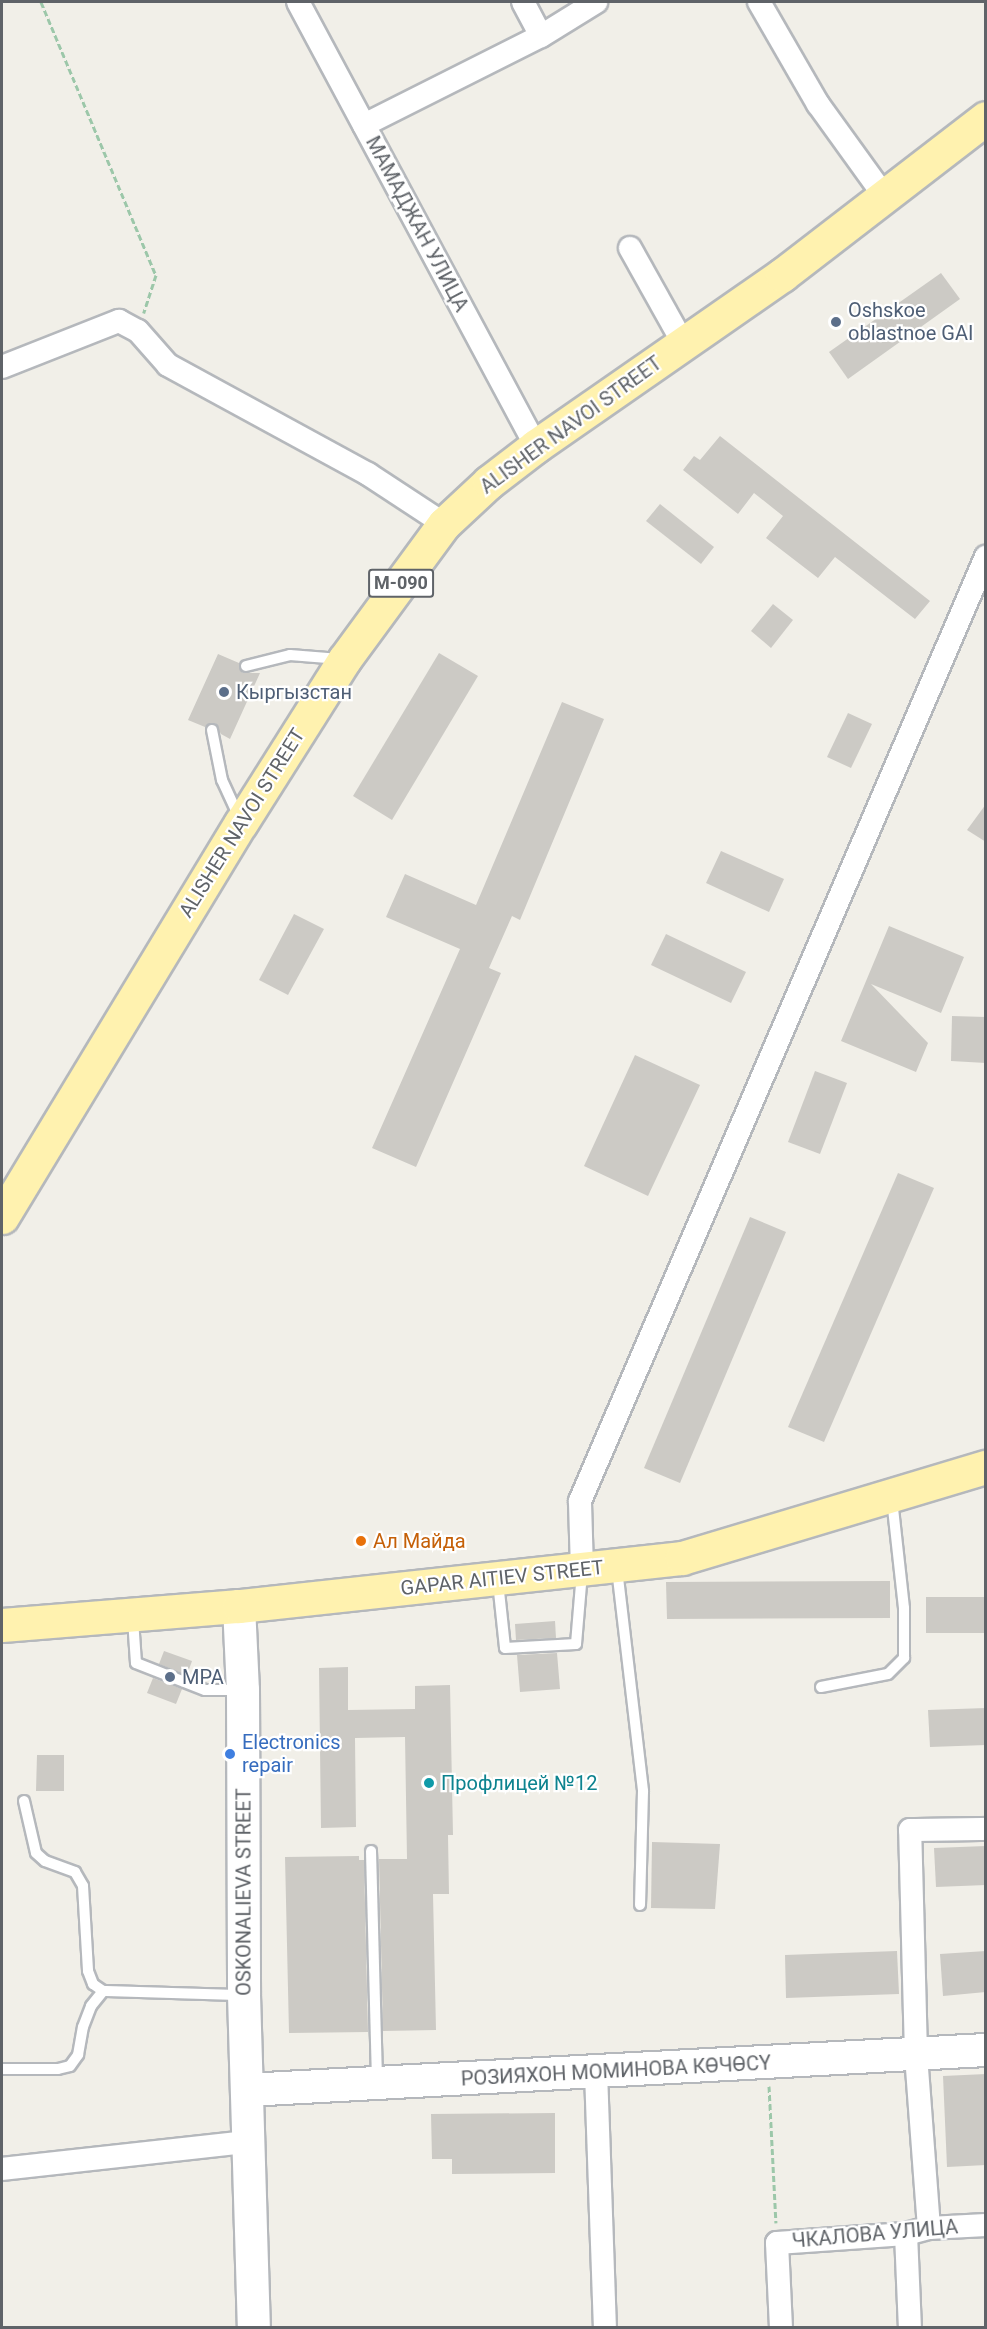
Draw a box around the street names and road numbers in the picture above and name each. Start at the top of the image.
street label: МАМАДЖАН УЛИЦА [361,132,473,316]
street label: ALISHER NAVOI STREET [476,351,666,499]
road number: М-090 [368,568,434,598]
street label: ALISHER NAVOI STREET [174,724,310,922]
street label: GAPAR AITIEV STREET [399,1555,605,1601]
street label: OSKONALIEVA STREET [232,1788,256,1996]
street label: РОЗИЯХОН МОМИНОВА КӨЧӨСҮ [460,2051,772,2091]
street label: ЧКАЛОВА УЛИЦА [791,2215,959,2253]

